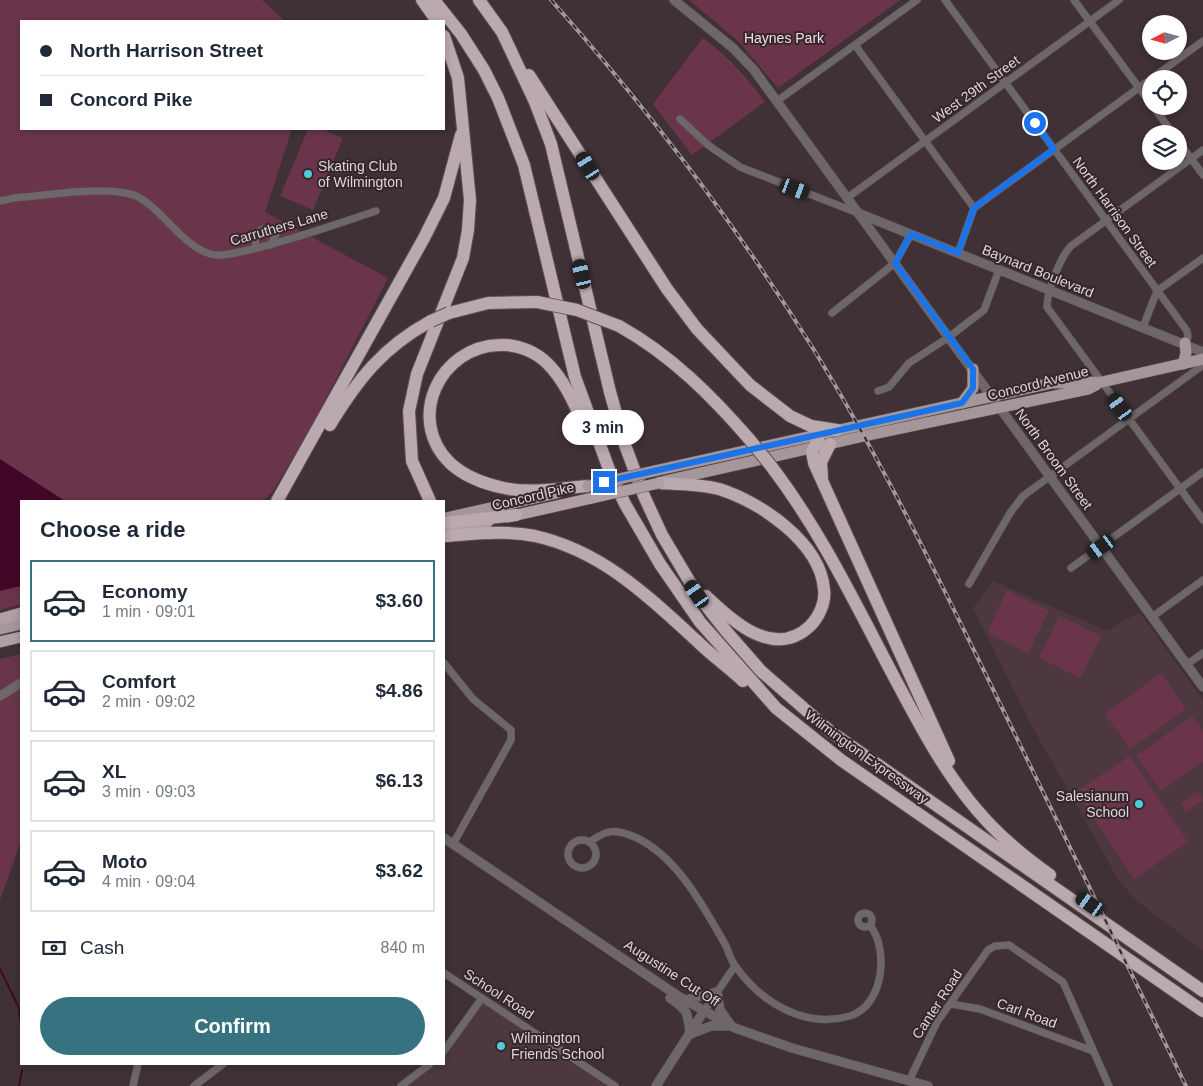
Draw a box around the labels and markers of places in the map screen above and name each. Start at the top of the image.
place label: Skating Club of Wilmington [318,158,403,190]
marker: Skating Club of Wilmington [302,168,314,180]
place label: Salesianum School [1056,788,1129,820]
marker: Salesianum School [1133,798,1145,810]
place label: Wilmington Friends School [511,1030,604,1062]
marker: Wilmington Friends School [495,1040,507,1052]

